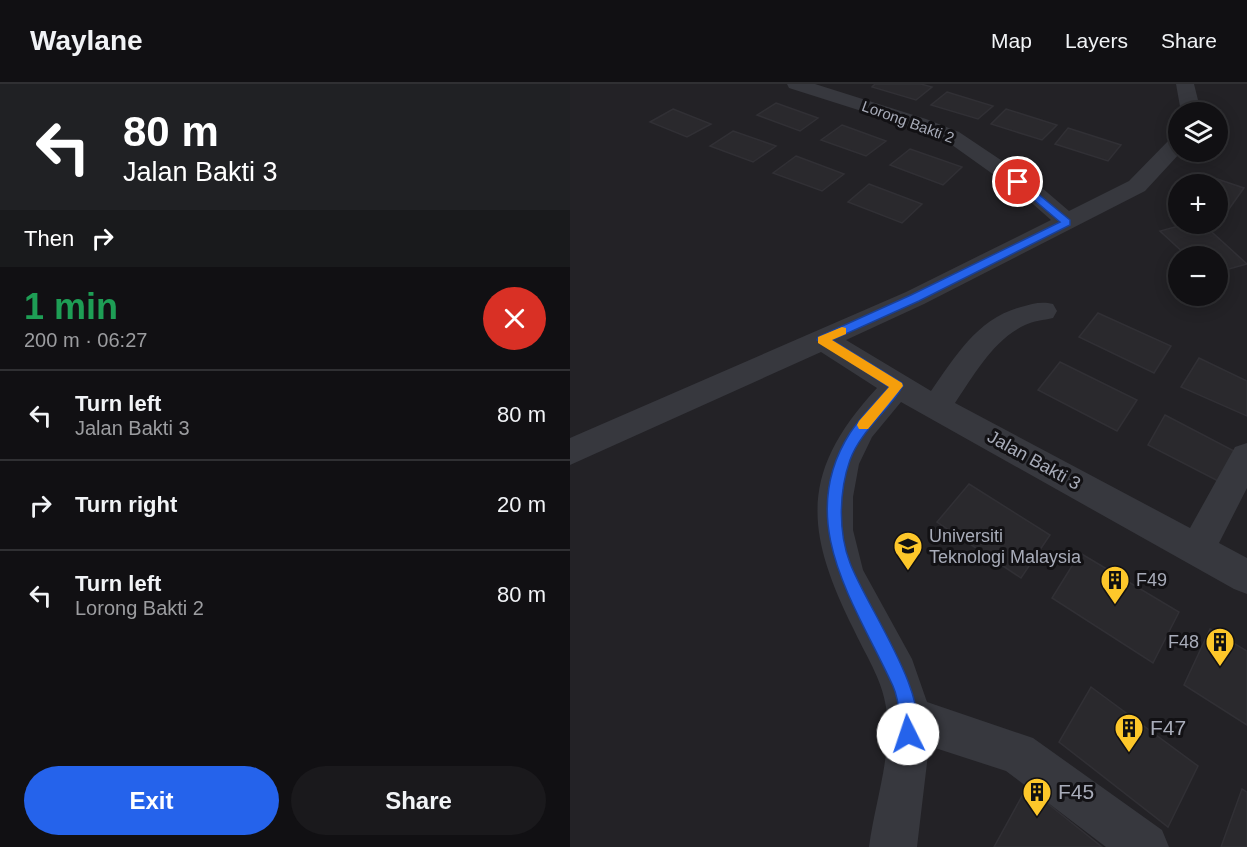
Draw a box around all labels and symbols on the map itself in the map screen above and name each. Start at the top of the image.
street label: Lorong Bakti 2 [860,97,957,146]
pin [992,156,1043,207]
street label: Jalan Bakti 3 [984,426,1084,494]
place label: Universiti Teknologi Malaysia [929,526,1082,567]
school or university icon: Universiti Teknologi Malaysia [892,530,924,572]
building icon: F49 [1099,564,1131,606]
place label: F49 [1136,570,1167,590]
building icon: F48 [1204,626,1236,668]
place label: F48 [1168,632,1199,652]
position arrow [876,702,940,766]
building icon: F47 [1113,712,1145,754]
place label: F47 [1150,716,1186,739]
building icon: F45 [1021,776,1053,818]
place label: F45 [1058,780,1094,803]

